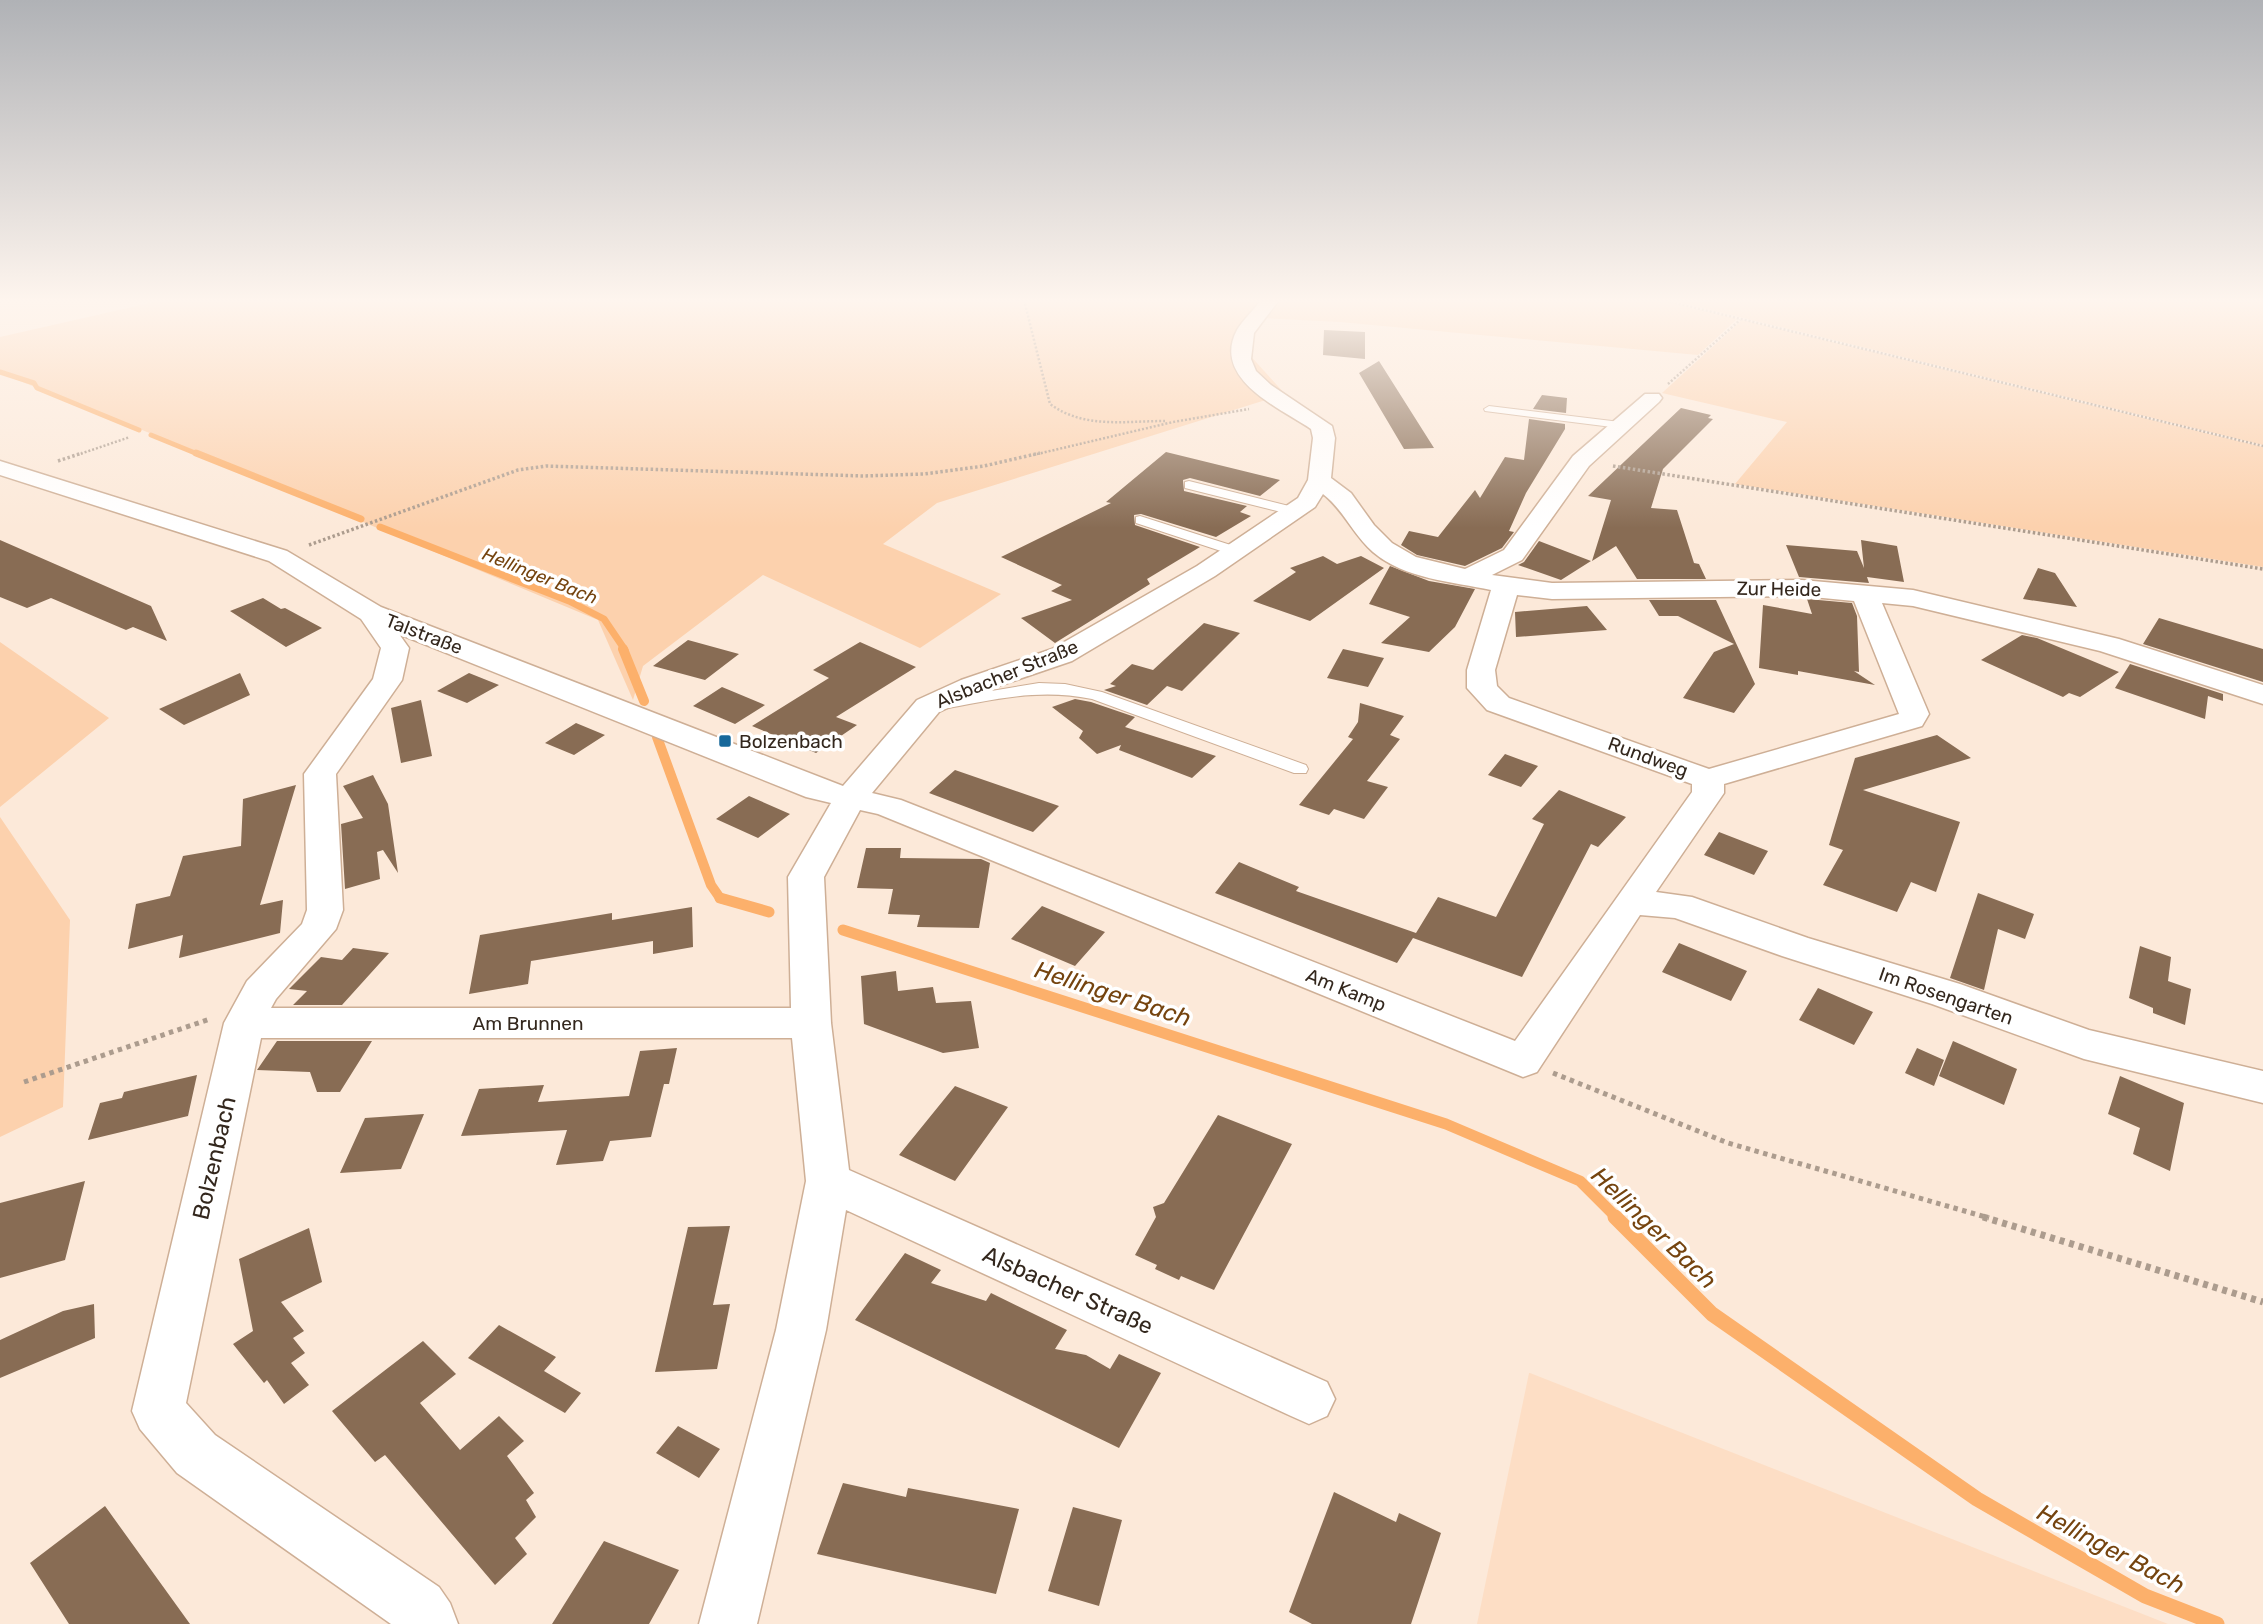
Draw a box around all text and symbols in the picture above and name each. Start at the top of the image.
water label: Hellinger Bach [479,543,601,609]
street label: Zur Heide [1736,577,1822,601]
street label: Talstraße [382,609,466,659]
street label: Alsbacher Straße [932,635,1082,713]
place label: Bolzenbach [739,730,843,753]
street label: Rundweg [1605,732,1691,782]
marker: Bolzenbach [717,733,733,749]
water label: Hellinger Bach [1031,956,1195,1032]
street label: Im Rosengarten [1876,962,2016,1030]
street label: Am Kamp [1303,964,1389,1016]
street label: Am Brunnen [473,1012,583,1035]
street label: Bolzenbach [186,1094,242,1222]
water label: Hellinger Bach [1586,1161,1722,1295]
street label: Alsbacher Straße [978,1240,1158,1340]
water label: Hellinger Bach [2032,1498,2190,1600]

